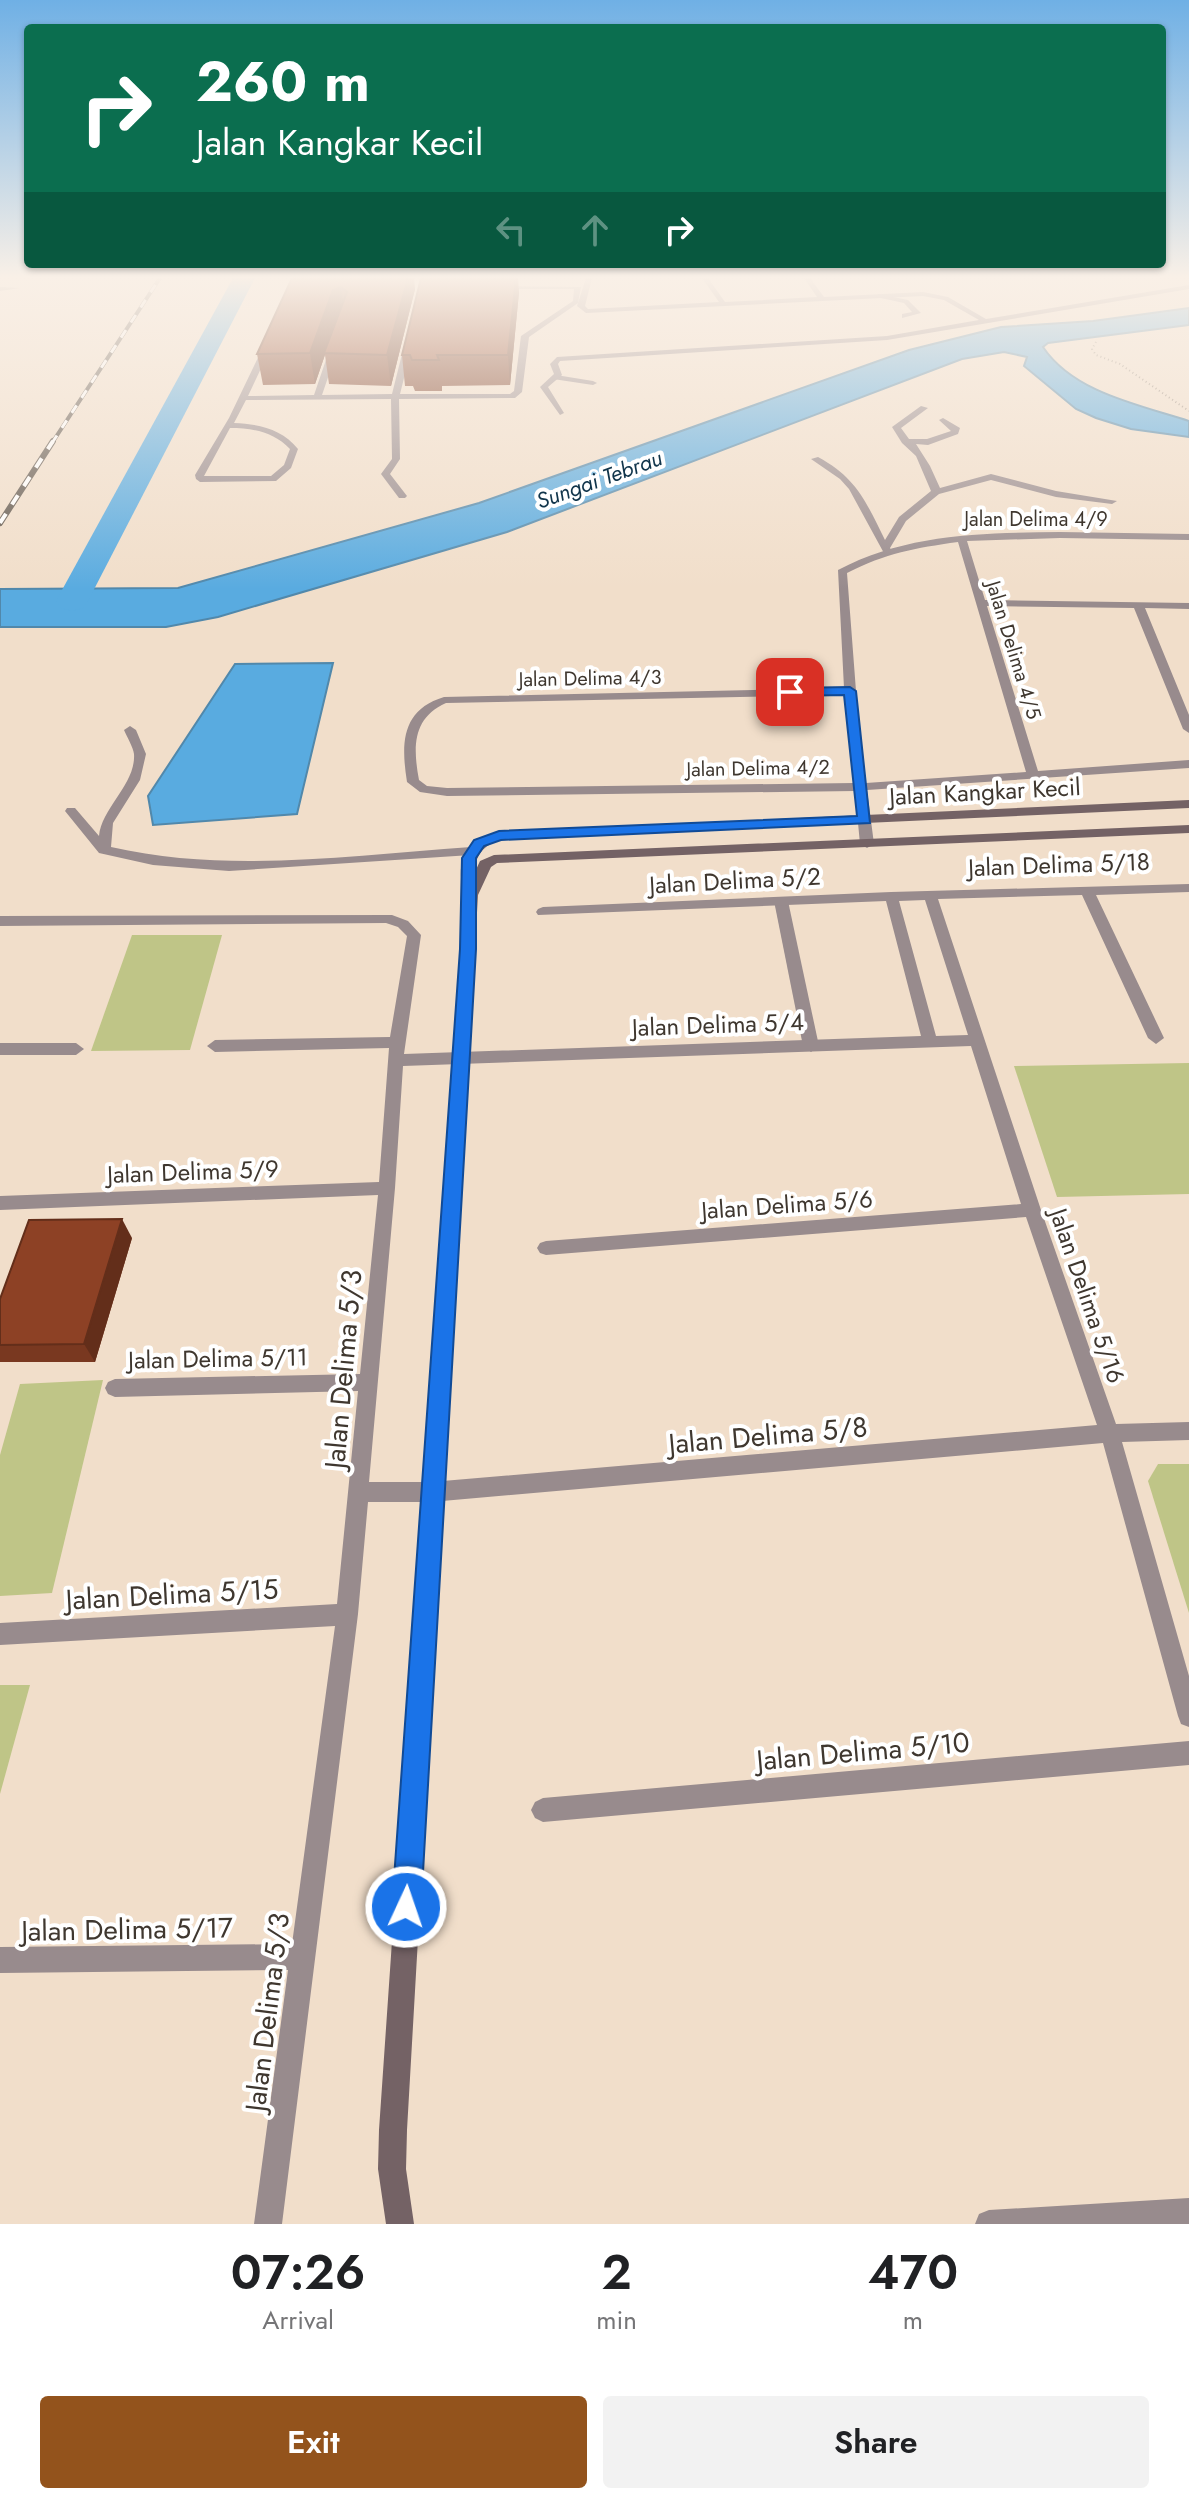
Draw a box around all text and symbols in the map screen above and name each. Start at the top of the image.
text: 260 m [196,41,370,122]
icon: right [64,56,168,160]
text: Jalan Kangkar Kecil [196,116,483,168]
icon: left [489,208,533,252]
icon: ahead [573,208,617,252]
icon: right [657,208,701,252]
water label: Sungai Tebrau [531,441,667,517]
street label: Jalan Delima 4/9 [961,505,1108,534]
street label: Jalan Delima 4/5 [978,575,1048,723]
pin [756,658,824,726]
street label: Jalan Delima 4/3 [515,663,662,694]
icon: arrive [768,670,812,714]
street label: Jalan Delima 4/2 [683,753,830,784]
street label: Jalan Kangkar Kecil [885,769,1082,814]
street label: Jalan Delima 5/18 [964,844,1150,885]
street label: Jalan Delima 5/2 [645,859,822,903]
street label: Jalan Delima 5/4 [628,1004,805,1045]
street label: Jalan Delima 5/9 [104,1151,279,1192]
street label: Jalan Delima 5/6 [697,1181,874,1228]
street label: Jalan Delima 5/16 [1040,1201,1134,1388]
street label: Jalan Delima 5/3 [314,1268,373,1474]
street label: Jalan Delima 5/11 [125,1339,308,1378]
street label: Jalan Delima 5/8 [663,1406,869,1465]
street label: Jalan Delima 5/15 [61,1568,279,1621]
street label: Jalan Delima 5/10 [751,1722,971,1782]
position arrow [364,1865,448,1949]
street label: Jalan Delima 5/17 [17,1907,233,1952]
street label: Jalan Delima 5/3 [234,1911,300,2118]
text: 07:26 [231,2238,365,2307]
text: 2 [602,2238,632,2307]
text: 470 [868,2238,958,2307]
text: Arrival [262,2301,334,2339]
text: min [596,2301,637,2339]
text: m [903,2301,923,2339]
button: Exit [40,2396,587,2488]
button: Share [603,2396,1149,2488]

